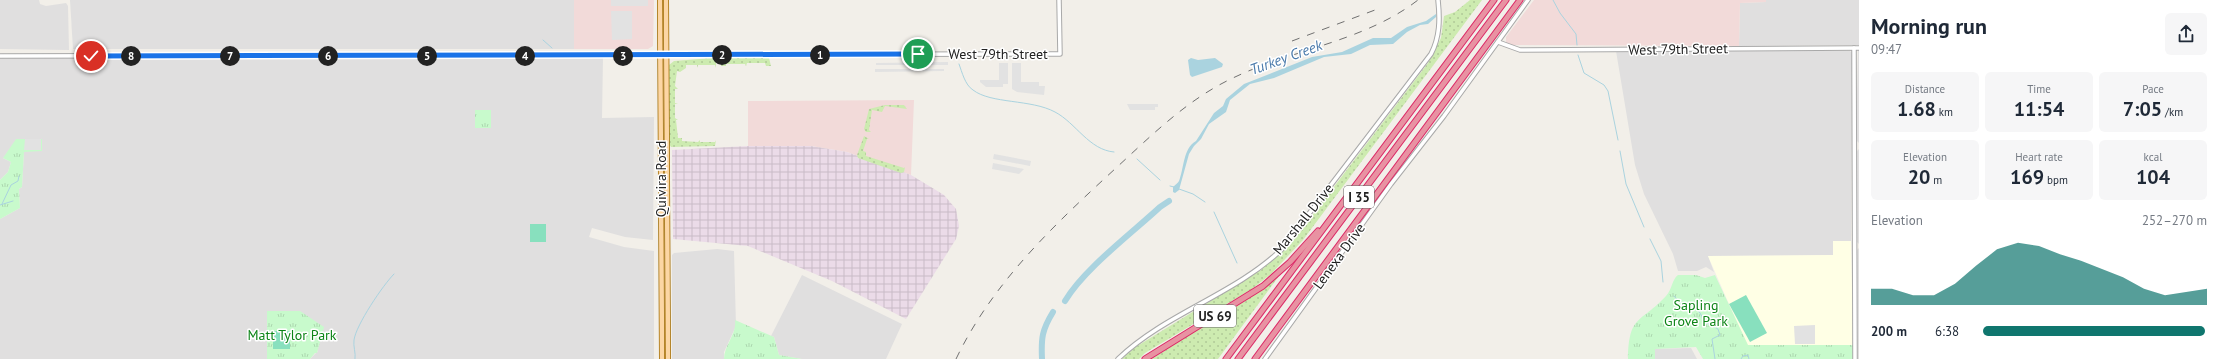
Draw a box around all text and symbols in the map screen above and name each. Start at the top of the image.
text: Morning run [1871,12,1987,40]
button: share [2165,13,2207,55]
water label: Turkey Creek [1247,35,1326,79]
pin [901,37,935,71]
pin [74,39,108,73]
street label: West 79th Street [1628,39,1728,59]
text: 09:47 [1871,41,1902,58]
icon: arrive [907,43,929,65]
icon: check [80,45,102,67]
pin: 2 [712,45,732,65]
pin: 1 [810,45,830,65]
street label: West 79th Street [948,45,1048,63]
pin: 8 [121,46,141,66]
pin: 7 [220,46,240,66]
pin: 6 [318,46,338,66]
pin: 5 [417,46,437,66]
pin: 4 [515,46,535,66]
pin: 3 [613,46,633,66]
text: 2 [719,48,725,62]
text: 1 [817,48,823,62]
text: 8 [128,49,134,63]
text: 7 [227,49,233,63]
text: 6 [325,49,331,63]
text: 5 [424,49,430,63]
text: 4 [522,49,528,63]
text: 3 [620,49,626,63]
text: Distance [1905,82,1945,96]
text: Time [2027,82,2051,96]
text: Pace [2142,82,2164,96]
text: 1.68 [1897,96,1936,122]
text: 11:54 [2014,96,2064,122]
text: 7:05 [2123,96,2162,122]
text: km [1936,105,1953,119]
text: /km [2162,105,2183,119]
street label: Quivira Road [652,141,670,217]
text: Elevation [1903,150,1947,164]
text: Heart rate [2015,150,2063,164]
text: kcal [2144,150,2162,164]
text: 20 [1908,164,1930,190]
text: 169 [2010,164,2044,190]
text: 104 [2136,164,2170,190]
text: m [1930,173,1942,187]
text: bpm [2044,173,2068,187]
street label: Marshall Drive [1269,180,1337,258]
road number: I 35 [1344,186,1374,208]
text: Elevation [1871,212,1923,229]
text: 252–270 m [2142,212,2207,229]
street label: Lenexa Drive [1309,219,1369,293]
park label: Sapling Grove Park [1664,296,1728,330]
road number: US 69 [1194,305,1236,327]
text: 200 m [1871,323,1907,340]
text: 6:38 [1935,323,1959,340]
park label: Matt Tylor Park [247,326,337,344]

